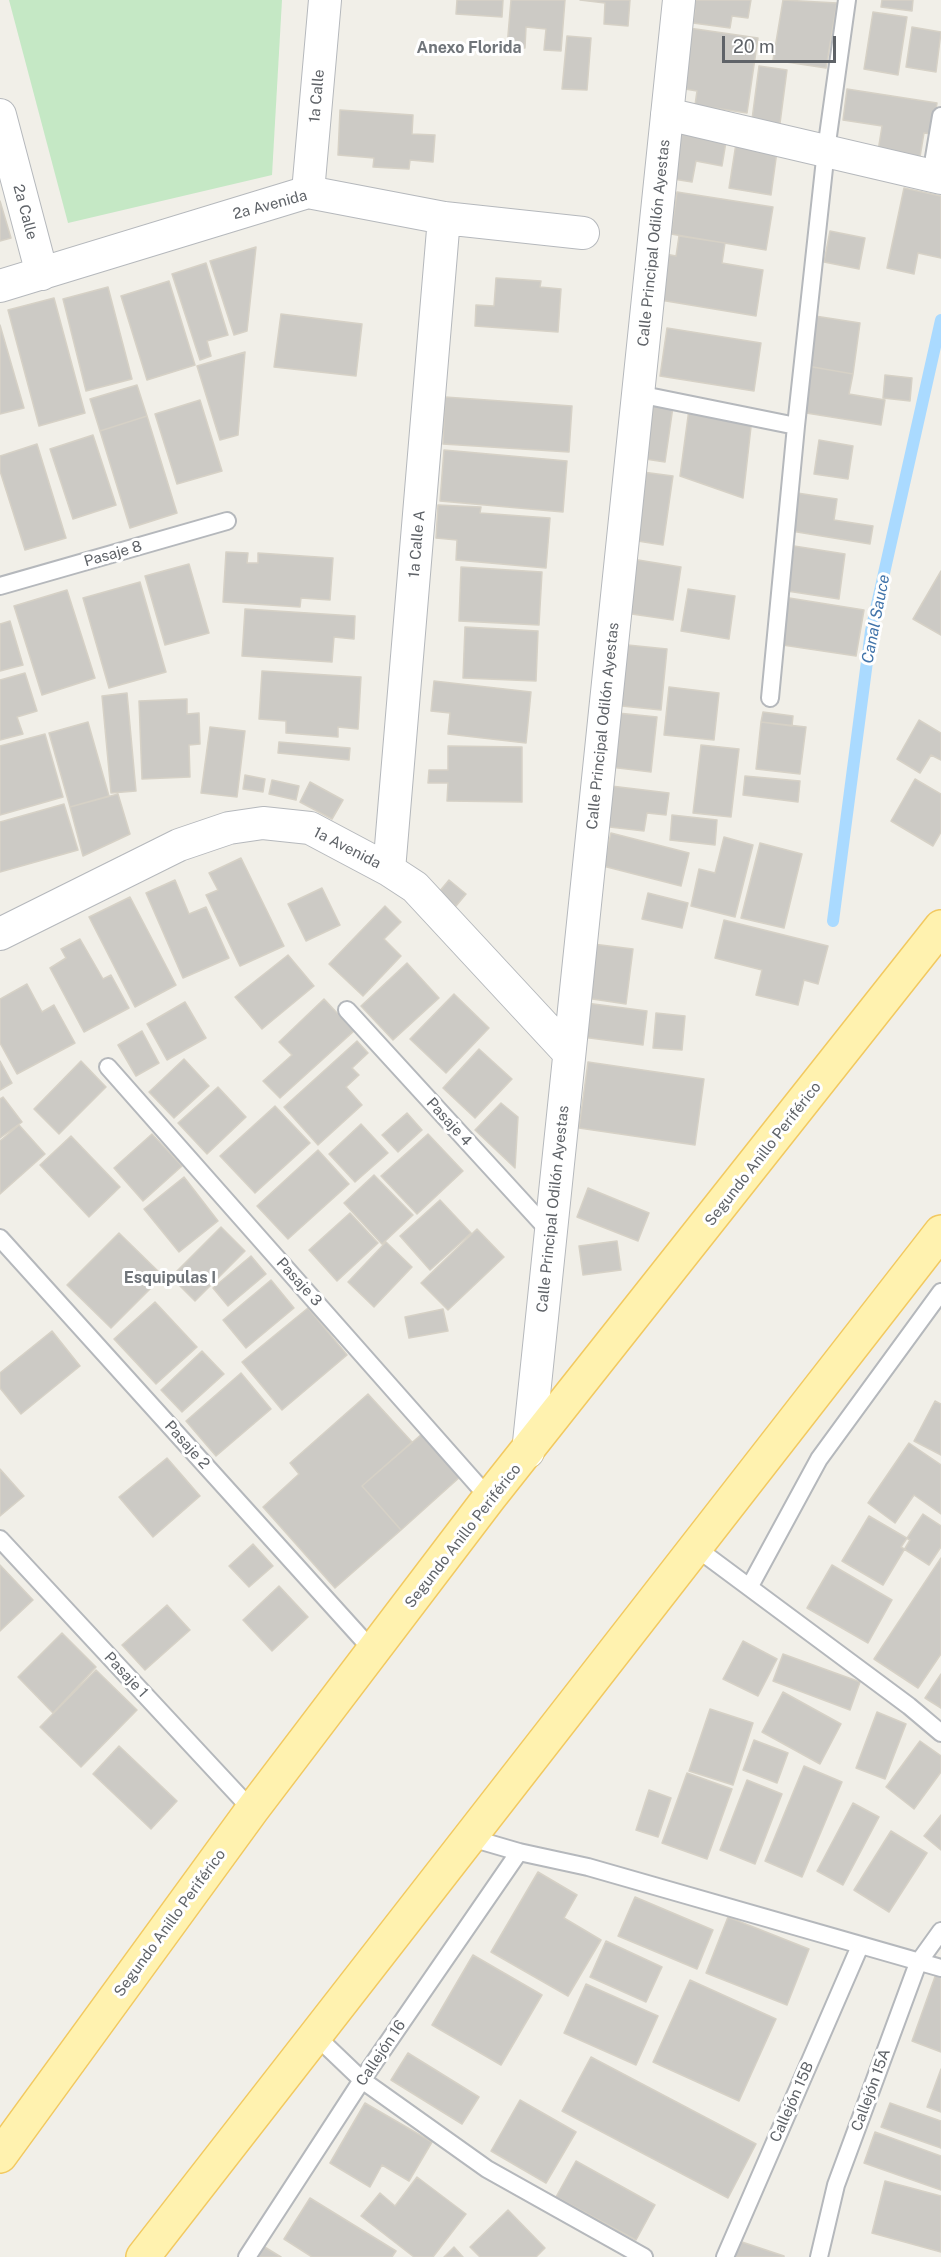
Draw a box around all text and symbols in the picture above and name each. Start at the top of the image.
scale bar [725,24,839,62]
text: 20 m [733,36,775,57]
district label: Anexo Florida [417,38,521,58]
street label: 1a Calle [306,69,328,123]
street label: Calle Principal Odilón Ayestas [634,139,674,347]
street label: 2a Calle [9,182,41,242]
street label: 2a Avenida [231,186,309,224]
street label: 1a Calle A [405,509,429,579]
street label: Pasaje 8 [82,537,144,571]
water label: Canal Sauce [858,573,894,665]
street label: Calle Principal Odilón Ayestas [583,622,623,830]
street label: 1a Avenida [310,823,384,873]
street label: Segundo Anillo Periférico [701,1078,825,1230]
street label: Pasaje 4 [423,1094,475,1150]
street label: Calle Principal Odilón Ayestas [533,1105,573,1313]
street label: Pasaje 3 [273,1254,325,1310]
district label: Esquipulas I [124,1268,216,1288]
street label: Pasaje 2 [161,1417,213,1473]
street label: Segundo Anillo Periférico [401,1460,525,1612]
street label: Pasaje 1 [100,1648,152,1702]
street label: Segundo Anillo Periférico [110,1846,230,2000]
street label: Callejón 16 [352,2017,410,2089]
street label: Callejón 15A [848,2046,894,2134]
street label: Callejón 15B [766,2059,818,2145]

